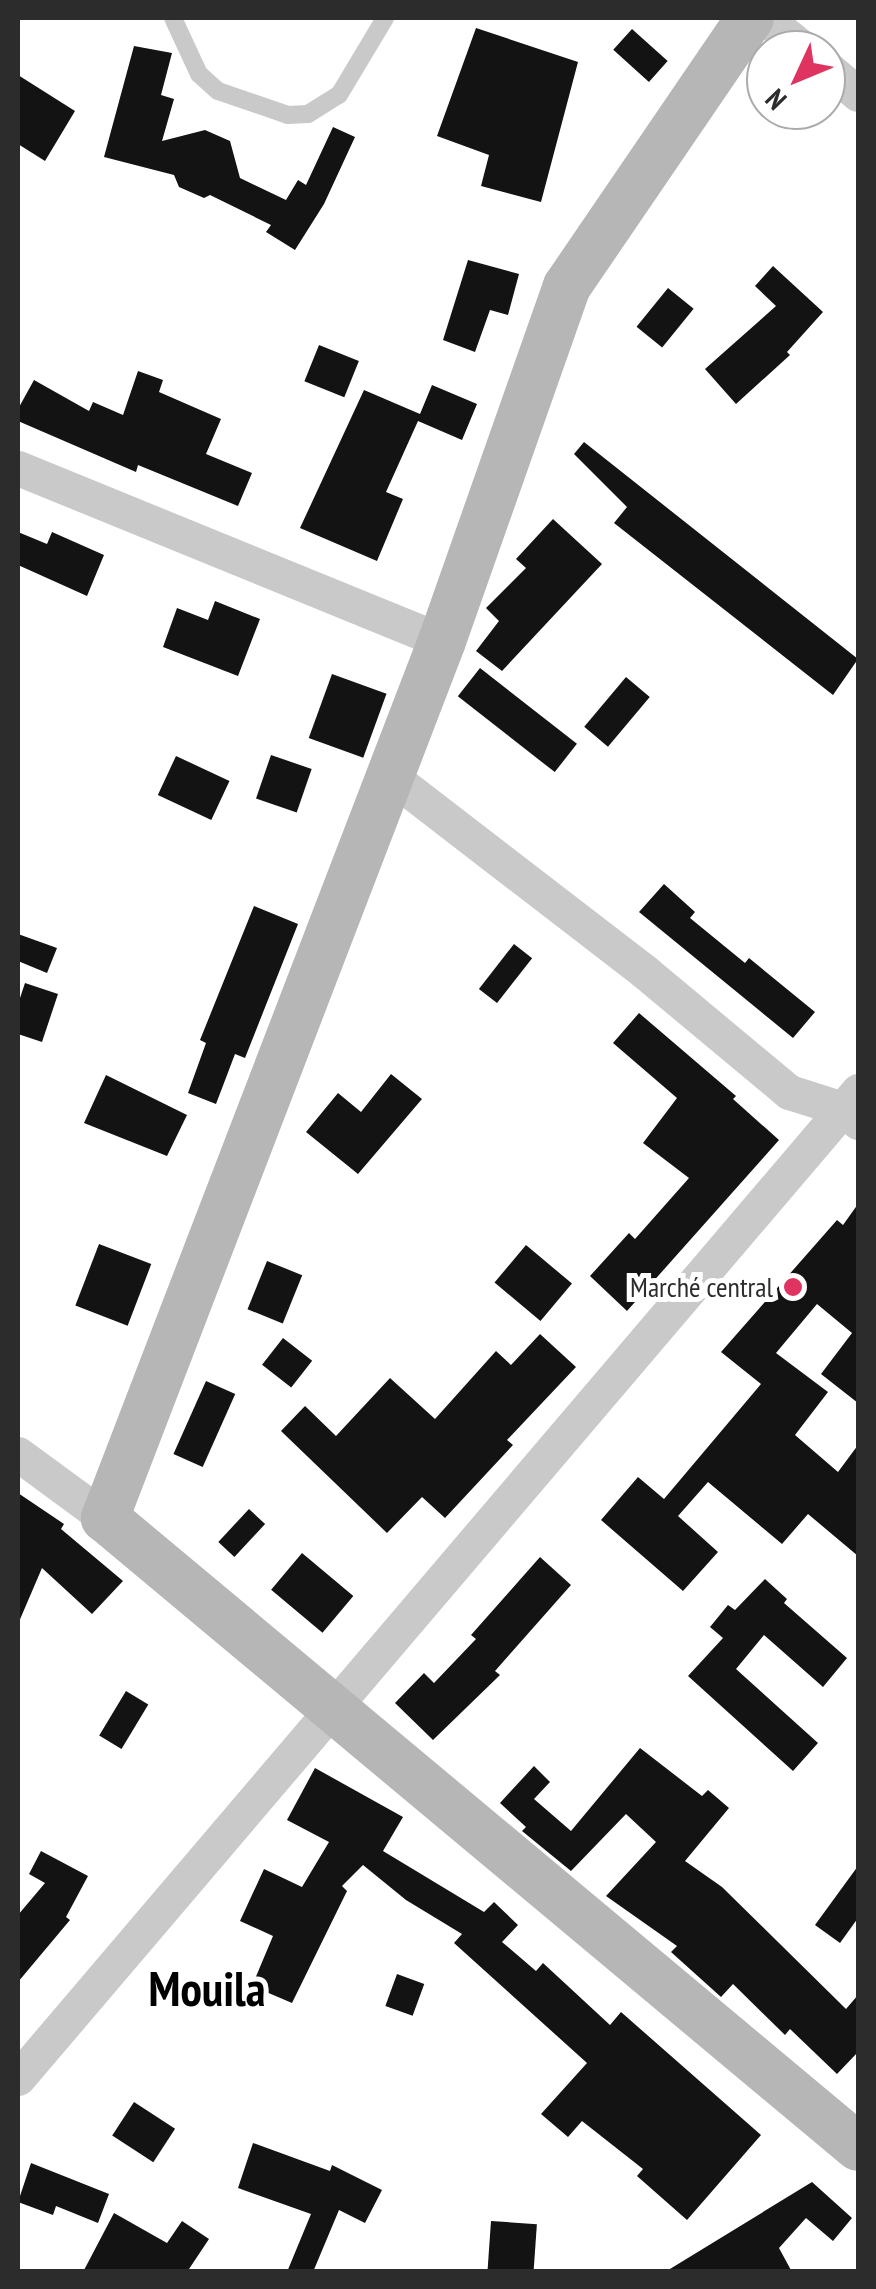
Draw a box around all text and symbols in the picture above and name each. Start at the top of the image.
north arrow [746,30,846,130]
text: N [757,82,794,118]
place label: Marché central [630,1270,773,1304]
marker: Marché central [782,1276,804,1298]
district label: Mouila [149,1960,265,2018]

